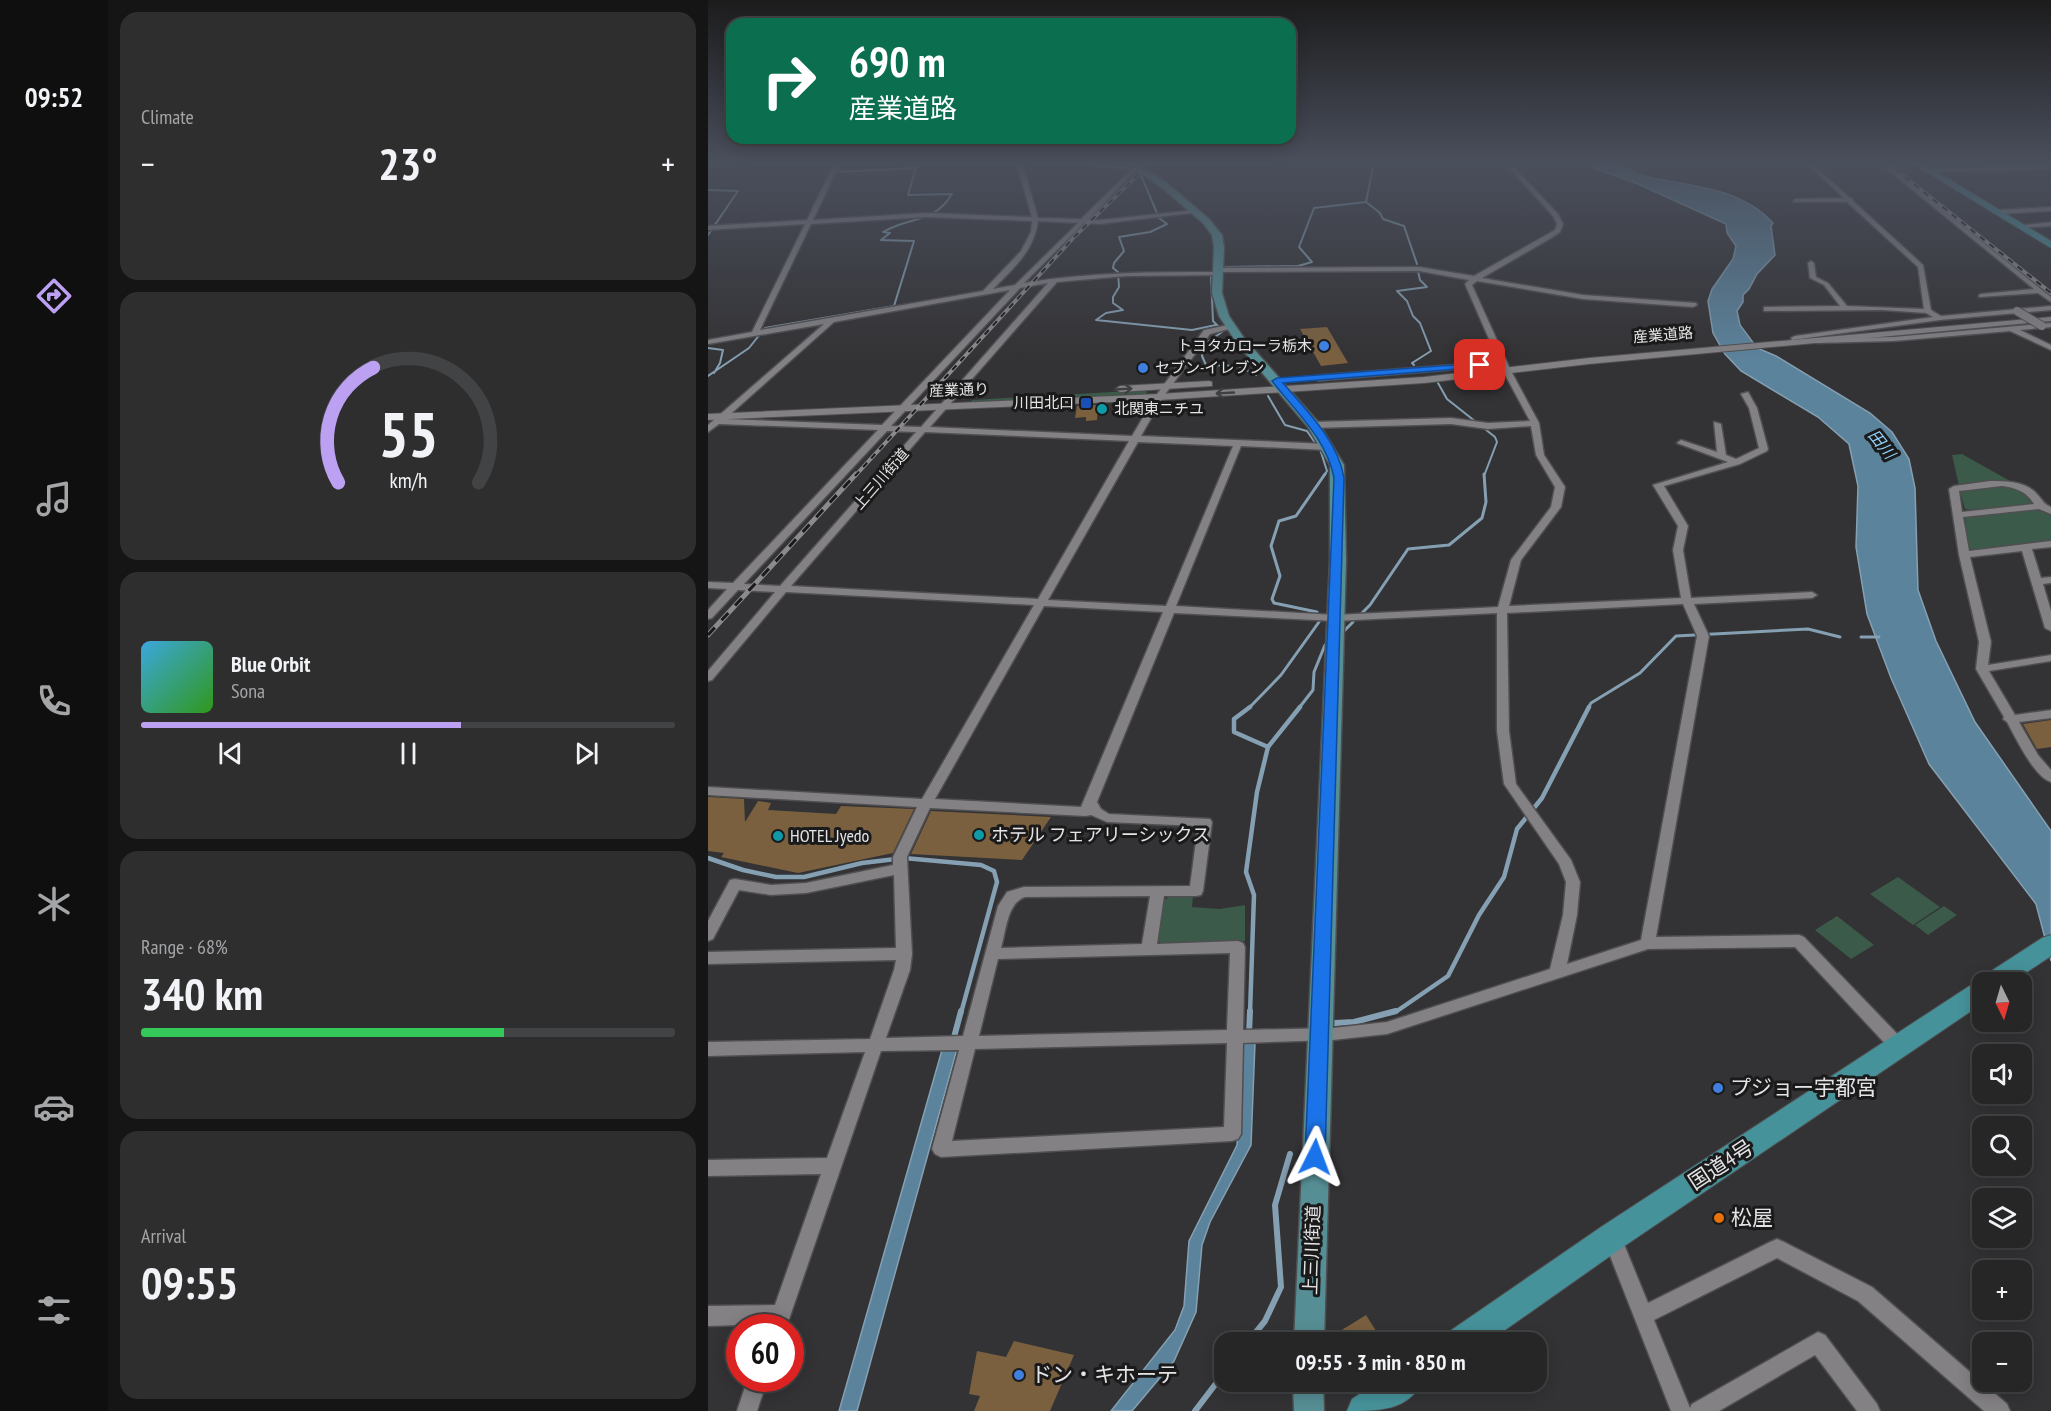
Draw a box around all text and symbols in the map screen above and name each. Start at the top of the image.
text: 690 m [849,34,946,89]
icon: right [750,42,828,120]
text: 09:52 [25,80,83,114]
text: 産業道路 [849,91,957,125]
text: Climate [141,104,194,130]
text: 23° [378,134,438,192]
text: − [141,142,155,185]
text: + [661,142,675,185]
icon: directions [33,275,75,317]
street label: 産業道路 [1632,322,1694,347]
place label: トヨタカローラ栃木 [1177,336,1312,355]
marker: トヨタカローラ栃木 [1317,339,1331,353]
pin [1454,339,1505,390]
icon: arrive [1463,348,1496,381]
place label: セブン-イレブン [1155,358,1264,377]
marker: セブン-イレブン [1136,361,1150,375]
street label: 産業通り [929,379,989,400]
one-way arrow [1112,383,1132,394]
one-way arrow [1216,388,1236,399]
text: 55 [378,393,438,474]
place label: 川田北口 [1014,393,1074,412]
marker: 川田北口 [1079,396,1093,410]
place label: 北関東ニチユ [1114,399,1204,418]
marker: 北関東ニチユ [1095,402,1109,416]
water label: 田川 [1864,425,1901,464]
street label: 上三川街道 [849,444,912,513]
text: km/h [389,466,427,494]
icon: music [33,478,75,520]
text: Blue Orbit [231,650,310,678]
text: Sona [231,678,265,704]
icon: phone [33,680,75,722]
icon: previous [214,737,247,770]
icon: pause [392,737,425,770]
icon: next [570,737,603,770]
place label: ホテル フェアリーシックス [991,823,1210,846]
place label: HOTEL Jyedo [790,824,870,847]
marker: ホテル フェアリーシックス [972,828,986,842]
marker: HOTEL Jyedo [771,829,785,843]
icon: climate [33,883,75,925]
text: Range · 68% [141,934,228,960]
text: 340 km [141,964,263,1022]
north arrow [1972,972,2032,1032]
map controls [1972,972,2032,1392]
button: sound [1972,1044,2032,1104]
place label: プジョー宇都宮 [1730,1074,1877,1101]
marker: プジョー宇都宮 [1711,1081,1725,1095]
icon: car [33,1086,75,1128]
button: search [1972,1116,2032,1176]
position arrow [1283,1125,1347,1189]
street label: 国道4号 [1683,1134,1758,1196]
button: layers [1972,1188,2032,1248]
place label: 松屋 [1731,1204,1773,1231]
street label: 上三川街道 [1298,1205,1325,1295]
marker: 松屋 [1712,1211,1726,1225]
text: Arrival [141,1223,186,1249]
text: 09:55 [141,1253,238,1311]
button: + [1972,1260,2032,1320]
icon: filters [33,1289,75,1331]
speed limit sign: 60 [726,1314,804,1392]
button: − [1972,1332,2032,1392]
text: 09:55 · 3 min · 850 m [1295,1348,1466,1376]
place label: ドン・キホーテ [1031,1361,1178,1388]
marker: ドン・キホーテ [1012,1368,1026,1382]

